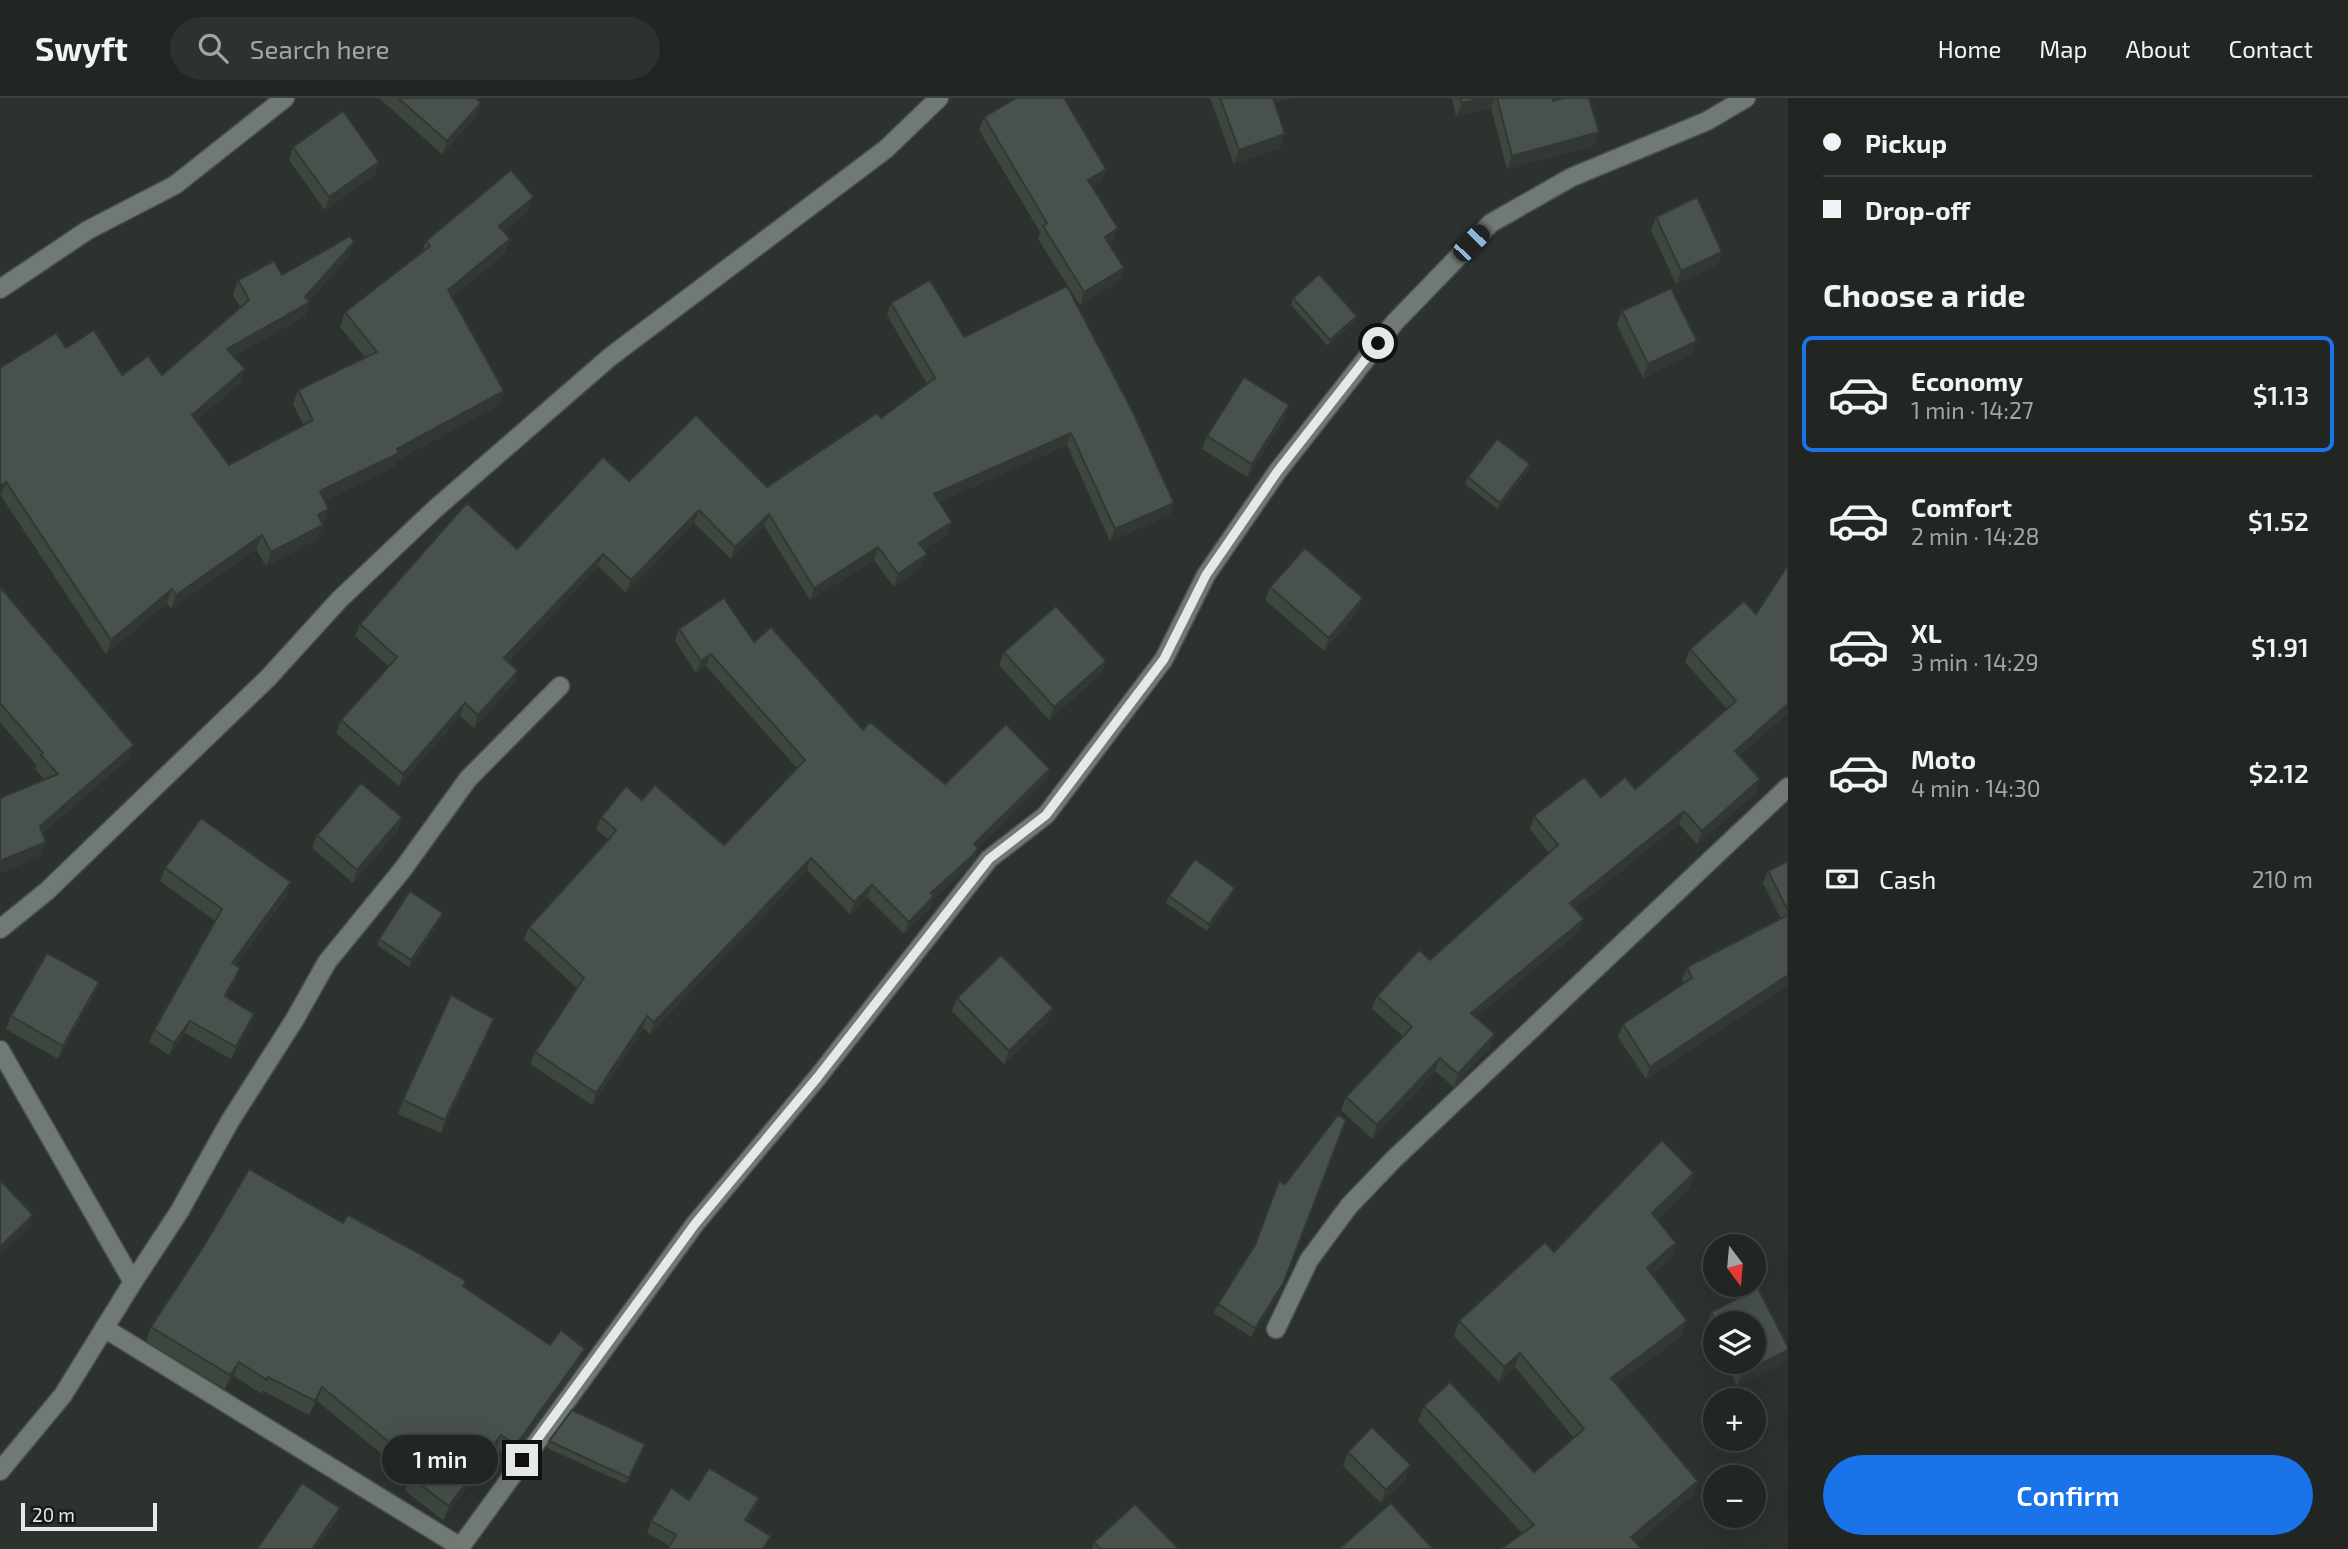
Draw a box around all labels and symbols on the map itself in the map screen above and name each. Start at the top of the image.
car [1449,221,1494,265]
route start [1362,327,1394,359]
north arrow [1703,1234,1766,1297]
callout: 1 min [382,1436,498,1484]
route end [506,1444,538,1476]
scale bar [21,1500,158,1532]

